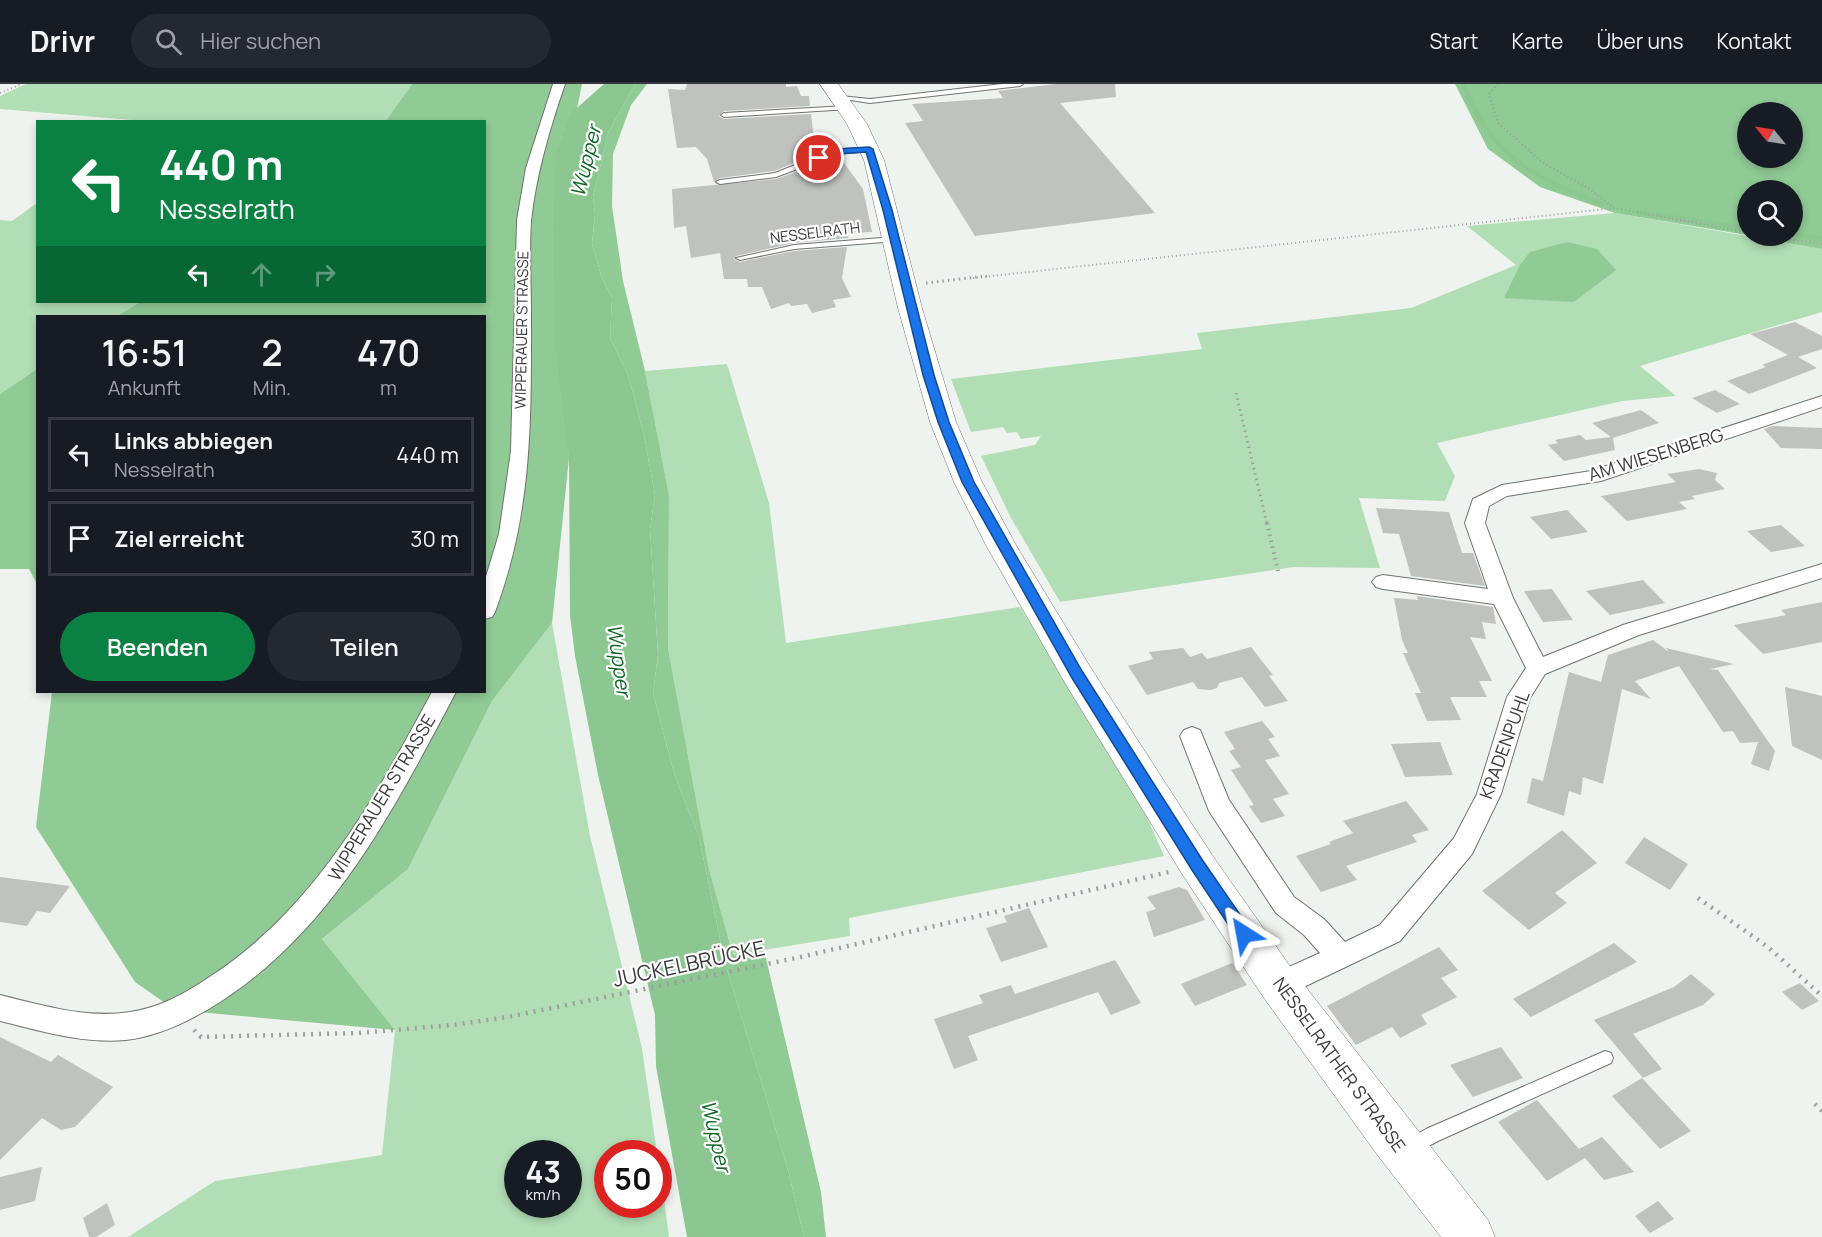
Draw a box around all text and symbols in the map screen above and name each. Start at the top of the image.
search box [131,14,551,68]
text: Drivr [30,22,95,60]
icon: search [152,25,185,58]
text: Hier suchen [200,26,321,56]
text: Start [1429,27,1478,55]
text: Karte [1511,27,1563,55]
text: Über uns [1596,27,1684,55]
text: Kontakt [1717,27,1792,55]
north arrow [1737,102,1803,168]
map controls [1737,102,1803,246]
water label: Wupper [564,120,608,199]
pin [793,132,844,183]
text: 440 m [159,135,283,193]
icon: arrive [802,141,835,174]
icon: left [60,144,138,222]
button: search [1737,180,1803,246]
text: Nesselrath [159,190,295,227]
street label: NESSELRATH [769,217,861,248]
street label: WIPPERAUER STRASSE [510,251,533,409]
icon: left [182,258,215,291]
icon: ahead [245,258,278,291]
icon: right [308,258,341,291]
text: 16:51 [102,328,187,377]
text: 2 [261,328,283,377]
text: 470 [357,328,420,377]
text: Ankunft [108,374,181,401]
text: Min. [253,374,291,401]
text: m [380,374,397,401]
street label: AM WIESENBERG [1585,422,1726,486]
text: Links abbiegen [114,426,273,456]
icon: left [63,438,96,471]
text: 440 m [396,440,459,470]
text: Nesselrath [114,456,215,483]
icon: arrive [63,522,96,555]
text: Ziel erreicht [114,524,245,554]
text: 30 m [410,524,459,554]
button: Beenden [60,612,255,681]
button: Teilen [267,612,462,681]
water label: Wupper [601,622,638,700]
street label: KRADENPUHL [1473,687,1535,802]
street label: WIPPERAUER STRASSE [322,710,440,885]
position arrow [1212,902,1276,966]
street label: JUCKELBRÜCKE [610,933,768,993]
street label: NESSELRATHER STRASSE [1268,972,1412,1157]
water label: Wupper [695,1097,738,1177]
speed limit sign: 50 [594,1140,672,1218]
text: 43 [525,1151,561,1192]
text: km/h [526,1184,560,1205]

